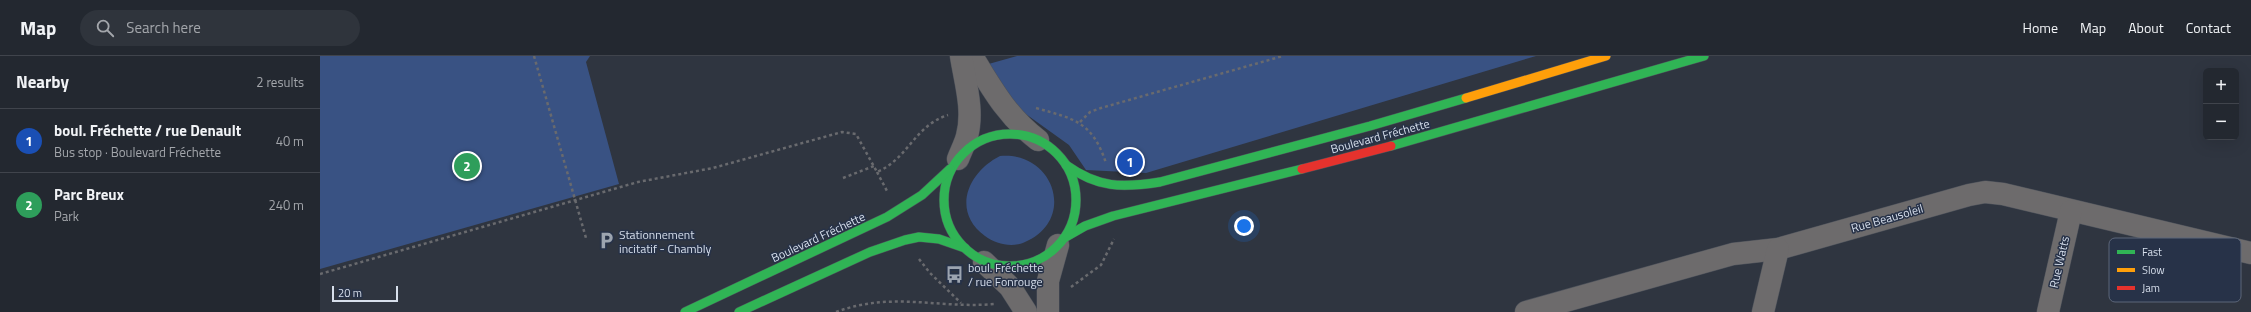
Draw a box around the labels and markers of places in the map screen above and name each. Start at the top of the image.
pin: 1 [1117,147,1143,177]
pin: 2 [454,151,480,181]
place label: Stationnement incitatif - Chambly [619,225,712,258]
parking icon: Stationnement incitatif - Chambly [596,231,616,251]
place label: boul. Fréchette / rue Fonrouge [968,258,1043,291]
bus stop icon: boul. Fréchette / rue Fonrouge [945,264,965,284]

